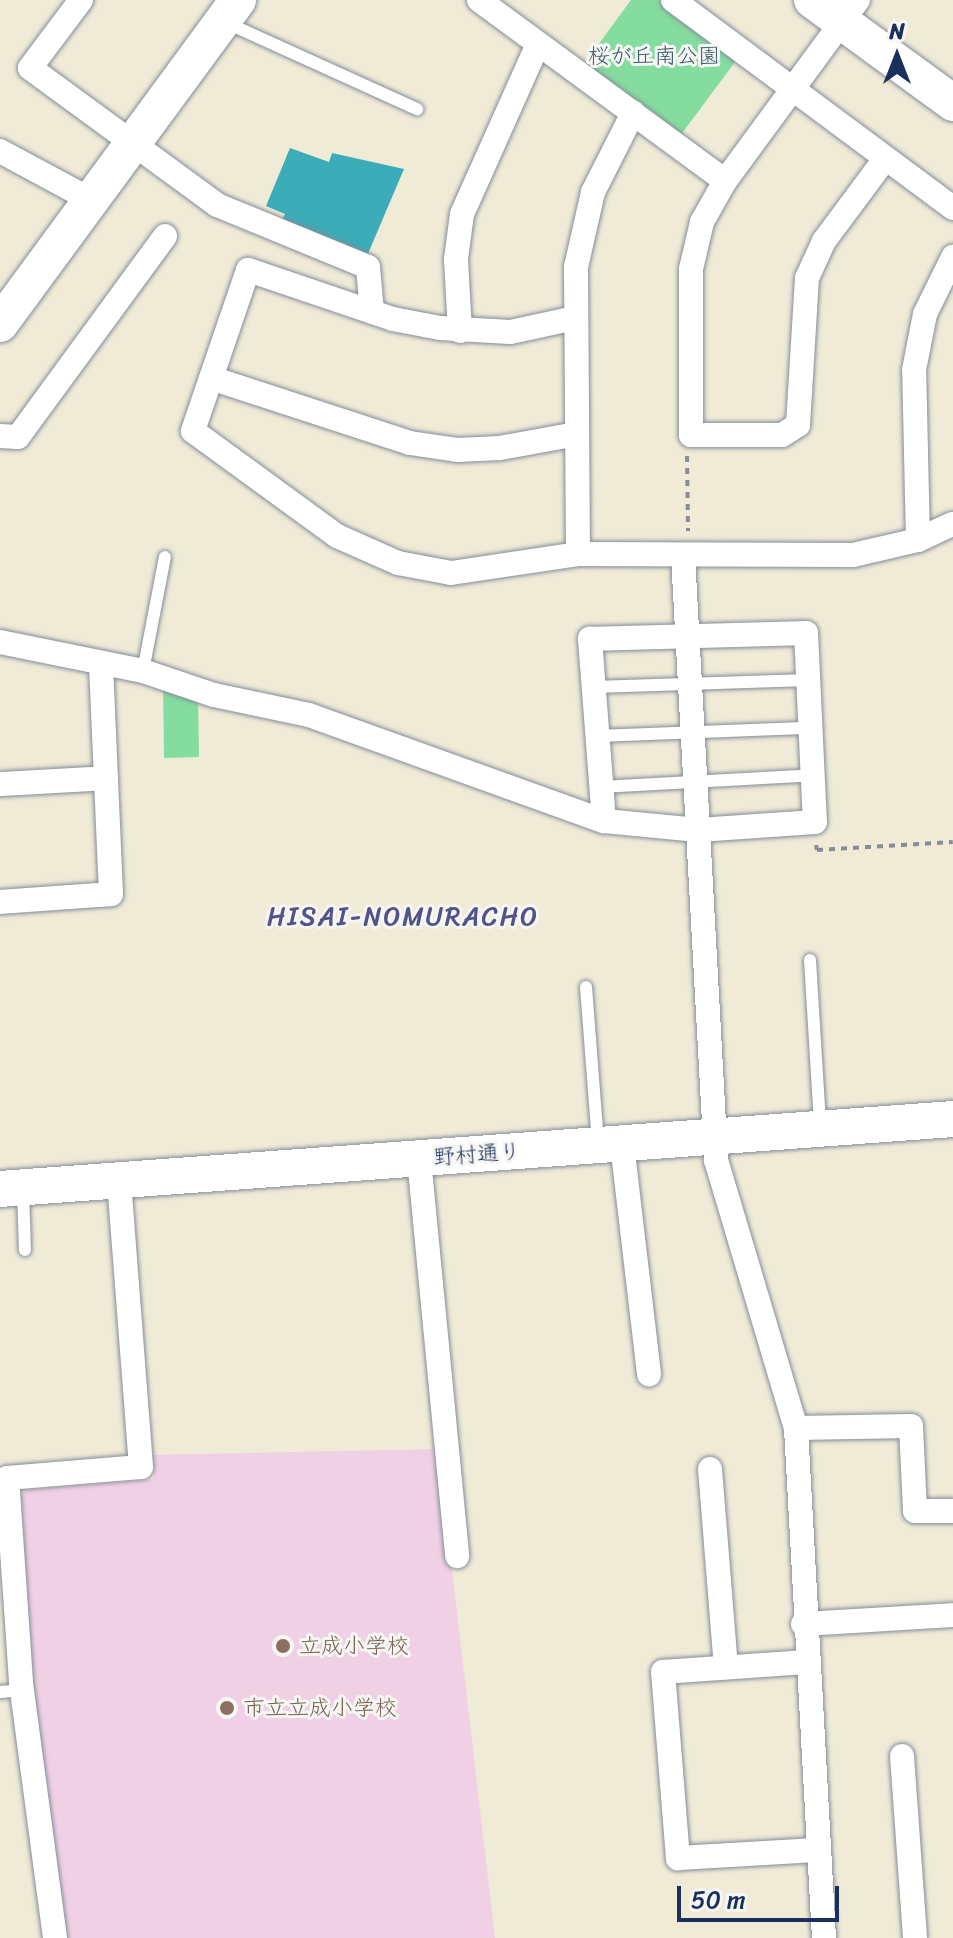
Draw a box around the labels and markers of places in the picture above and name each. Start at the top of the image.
place label: 立成小学校 [299,1633,409,1659]
marker: 立成小学校 [274,1637,292,1655]
place label: 市立立成小学校 [243,1695,397,1721]
marker: 市立立成小学校 [218,1699,236,1717]

